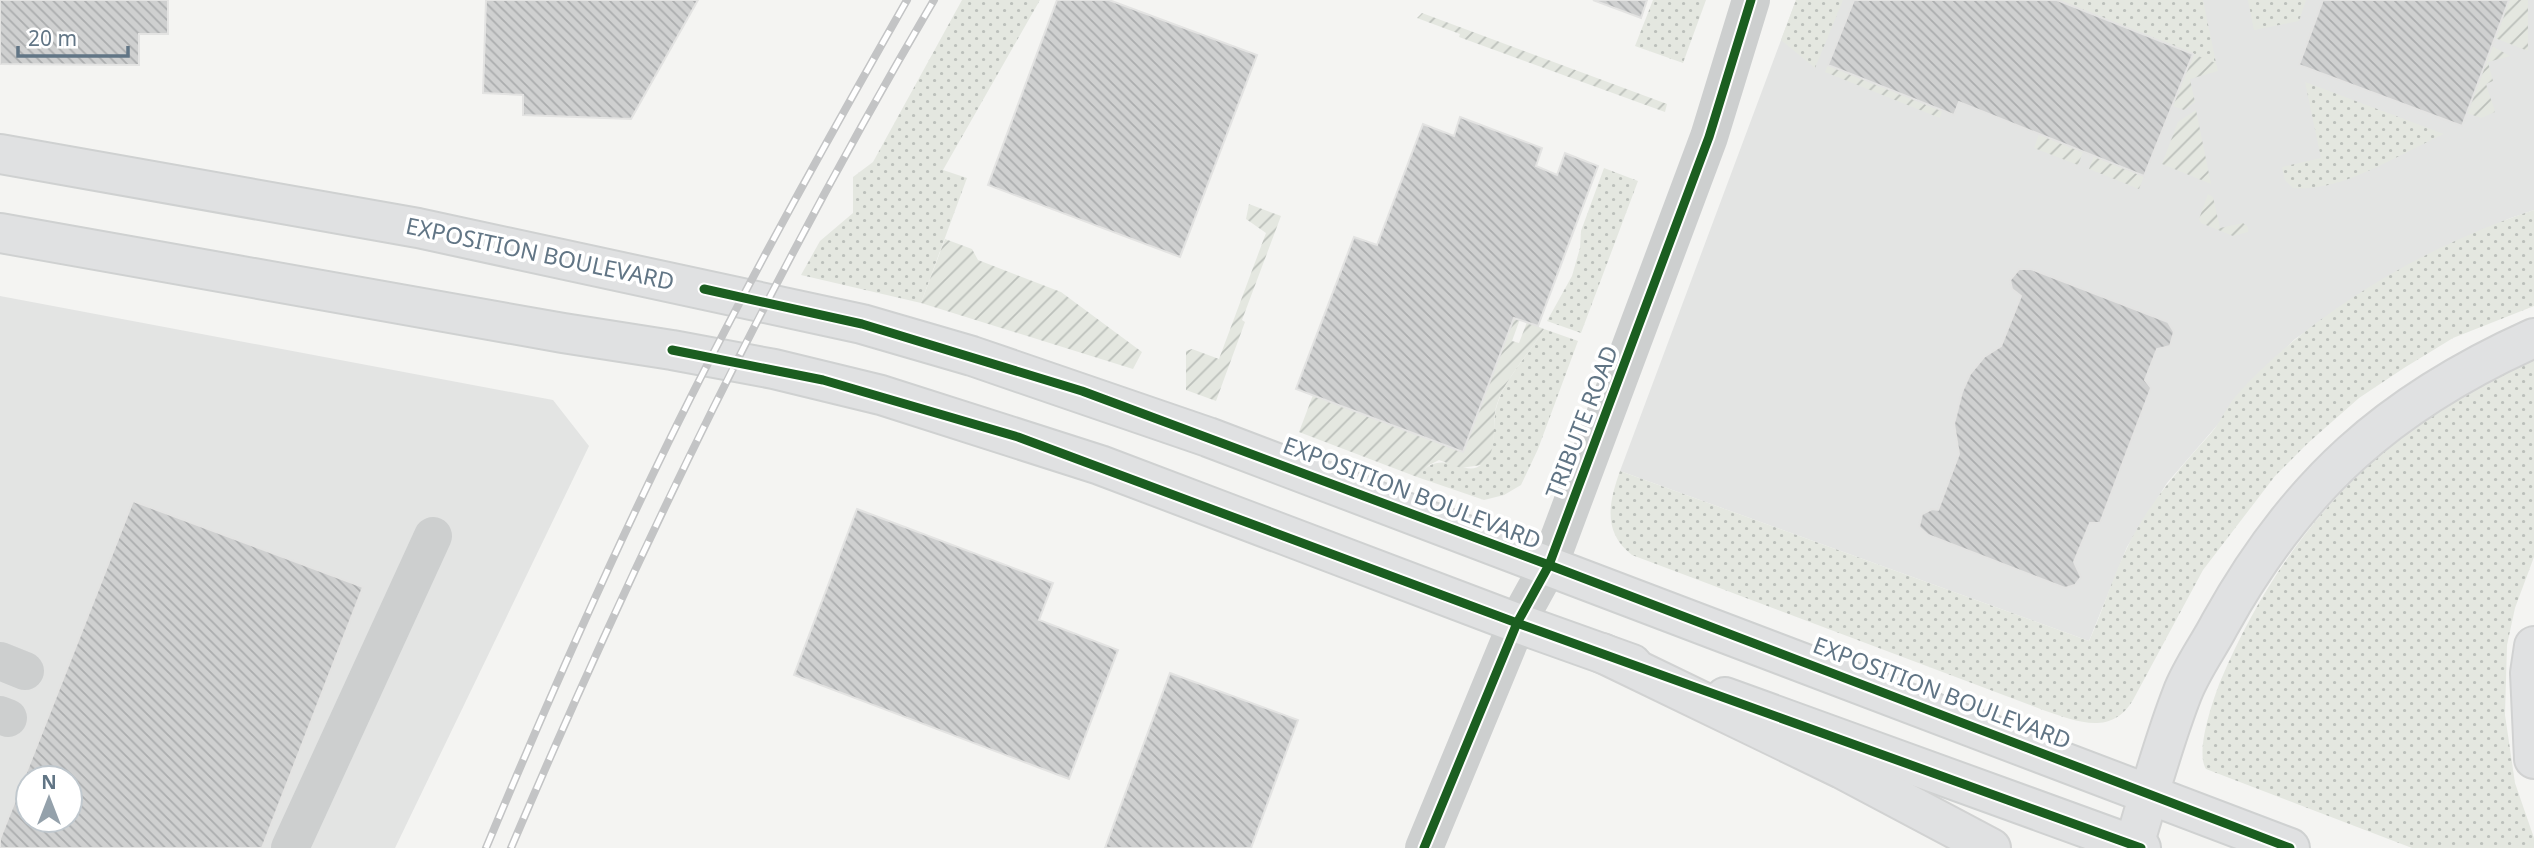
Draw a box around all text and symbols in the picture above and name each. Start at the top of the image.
scale bar [18,14,128,58]
text: 20 m [28,24,77,52]
street label: EXPOSITION BOULEVARD [403,209,677,297]
street label: TRIBUTE ROAD [1537,341,1625,503]
street label: EXPOSITION BOULEVARD [1279,428,1546,556]
street label: EXPOSITION BOULEVARD [1809,628,2076,756]
north arrow [14,764,84,834]
text: N [41,769,57,795]

